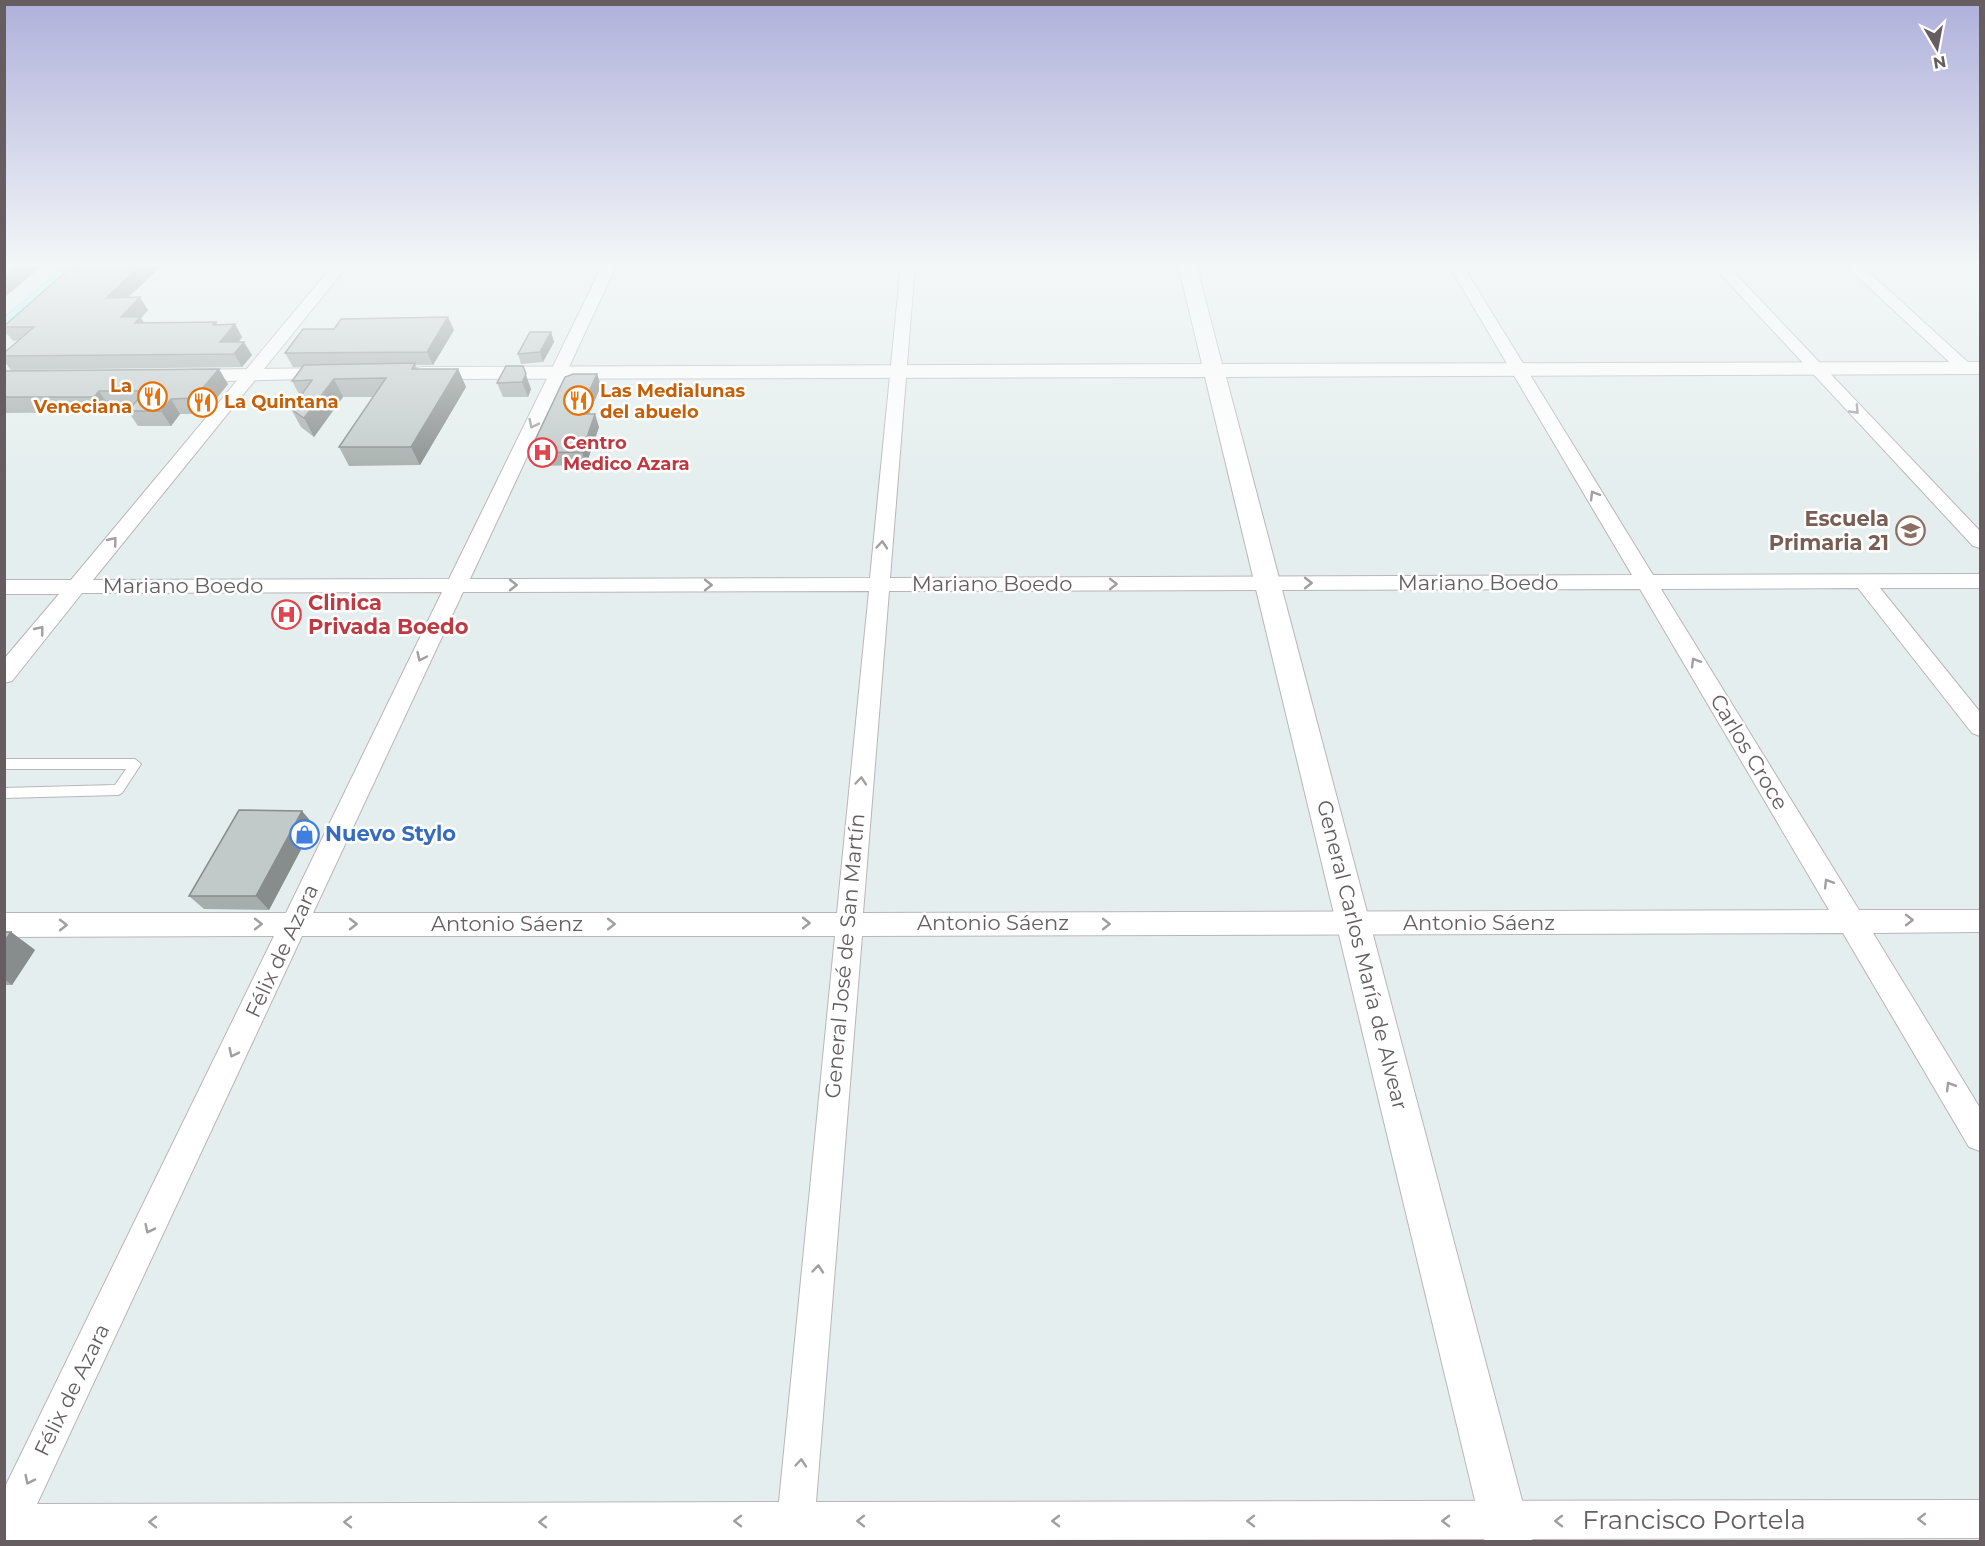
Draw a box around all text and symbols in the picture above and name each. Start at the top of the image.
north arrow [1907,18,1967,78]
text: N [1931,52,1948,73]
place label: La Veneciana [33,375,132,418]
restaurant icon: La Veneciana [137,380,169,412]
place label: Las Medialunas del abuelo [600,380,746,423]
restaurant icon: Las Medialunas del abuelo [563,385,595,417]
restaurant icon: La Quintana [187,386,219,418]
place label: La Quintana [224,391,339,413]
one-way arrow [1848,403,1859,413]
one-way arrow [528,418,540,429]
place label: Centro Medico Azara [563,432,690,475]
hospital icon: Centro Medico Azara [526,437,558,469]
one-way arrow [1590,491,1601,501]
place label: Escuela Primaria 21 [1769,506,1889,555]
school or university icon: Escuela Primaria 21 [1894,515,1926,547]
one-way arrow [106,537,117,548]
one-way arrow [875,541,888,550]
street label: Mariano Boedo [1398,570,1558,595]
street label: Mariano Boedo [912,571,1072,596]
street label: Mariano Boedo [103,573,263,598]
one-way arrow [1304,577,1313,589]
one-way arrow [1109,578,1118,590]
one-way arrow [509,579,518,591]
one-way arrow [704,579,713,591]
place label: Clinica Privada Boedo [308,590,469,639]
hospital icon: Clinica Privada Boedo [271,599,303,631]
one-way arrow [33,626,44,637]
one-way arrow [416,651,428,662]
one-way arrow [1690,658,1702,668]
street label: Carlos Croce [1705,689,1794,814]
one-way arrow [854,777,867,786]
street label: General Carlos María de Alvear [1312,797,1413,1112]
street label: General José de San Martín [820,812,869,1100]
shop icon: Nuevo Stylo [288,818,320,850]
place label: Nuevo Stylo [325,821,456,846]
one-way arrow [1823,879,1835,889]
street label: Félix de Azara [240,880,323,1021]
street label: Antonio Sáenz [917,910,1069,935]
street label: Antonio Sáenz [1403,910,1555,935]
street label: Antonio Sáenz [431,911,583,936]
one-way arrow [1904,914,1913,926]
one-way arrow [802,917,811,929]
one-way arrow [253,918,262,930]
one-way arrow [349,918,358,930]
one-way arrow [607,918,616,930]
one-way arrow [1102,918,1111,930]
one-way arrow [58,919,67,931]
one-way arrow [229,1046,241,1057]
one-way arrow [1946,1082,1958,1092]
one-way arrow [145,1222,157,1233]
one-way arrow [811,1264,824,1273]
street label: Félix de Azara [29,1320,114,1460]
one-way arrow [795,1458,808,1467]
one-way arrow [24,1474,36,1485]
street label: Francisco Portela [1582,1504,1806,1536]
one-way arrow [1918,1513,1927,1525]
one-way arrow [733,1515,742,1527]
one-way arrow [856,1515,865,1527]
one-way arrow [1051,1515,1060,1527]
one-way arrow [1246,1515,1255,1527]
one-way arrow [1441,1515,1450,1527]
one-way arrow [1555,1515,1564,1527]
one-way arrow [148,1516,157,1528]
one-way arrow [343,1516,352,1528]
one-way arrow [538,1516,547,1528]

